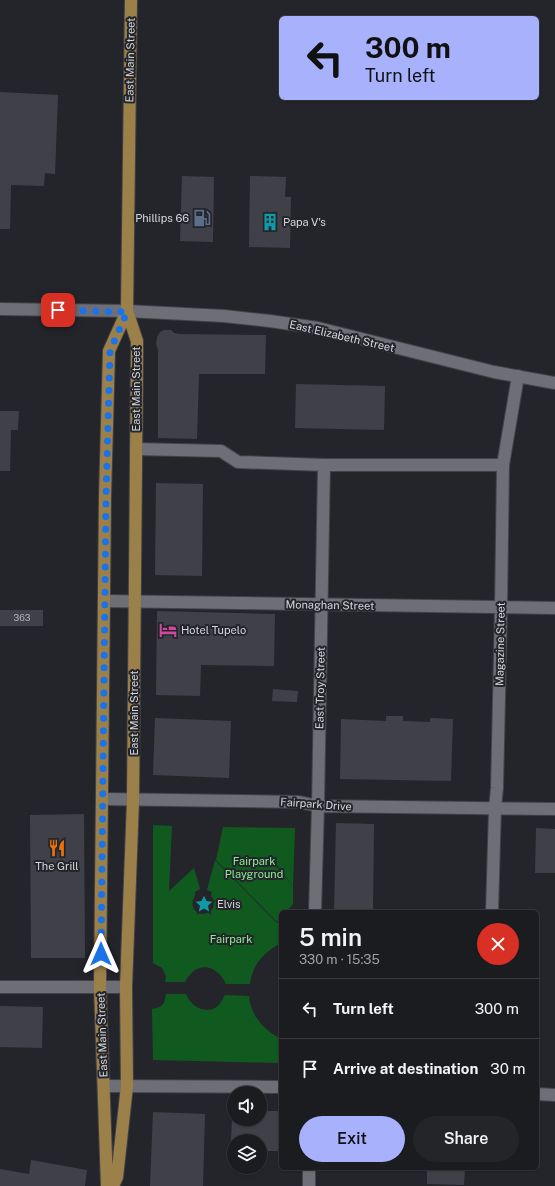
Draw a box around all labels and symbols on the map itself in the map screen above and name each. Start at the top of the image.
street label: East Main Street [123,17,137,103]
fuel station icon: Phillips 66 [192,208,212,228]
place label: Phillips 66 [135,212,189,224]
building icon: Papa V's [260,212,280,232]
place label: Papa V's [283,216,326,228]
pin [41,293,75,327]
street label: East Elizabeth Street [288,318,396,354]
street label: East Main Street [130,347,142,431]
street label: Monaghan Street [286,598,374,612]
street label: Magazine Street [493,602,507,686]
house number: 363 [14,612,31,623]
hotel icon: Hotel Tupelo [158,620,178,640]
place label: Hotel Tupelo [181,624,246,636]
street label: East Troy Street [313,647,327,729]
street label: East Main Street [128,671,140,755]
street label: Fairpark Drive [280,796,352,812]
restaurant icon: The Grill [47,838,67,858]
park label: Fairpark Playground [225,855,283,880]
place label: The Grill [35,860,79,872]
place icon: Elvis [194,894,214,914]
place label: Elvis [217,898,241,910]
position arrow [80,933,122,975]
park label: Fairpark [210,933,252,945]
street label: East Main Street [95,992,109,1078]

